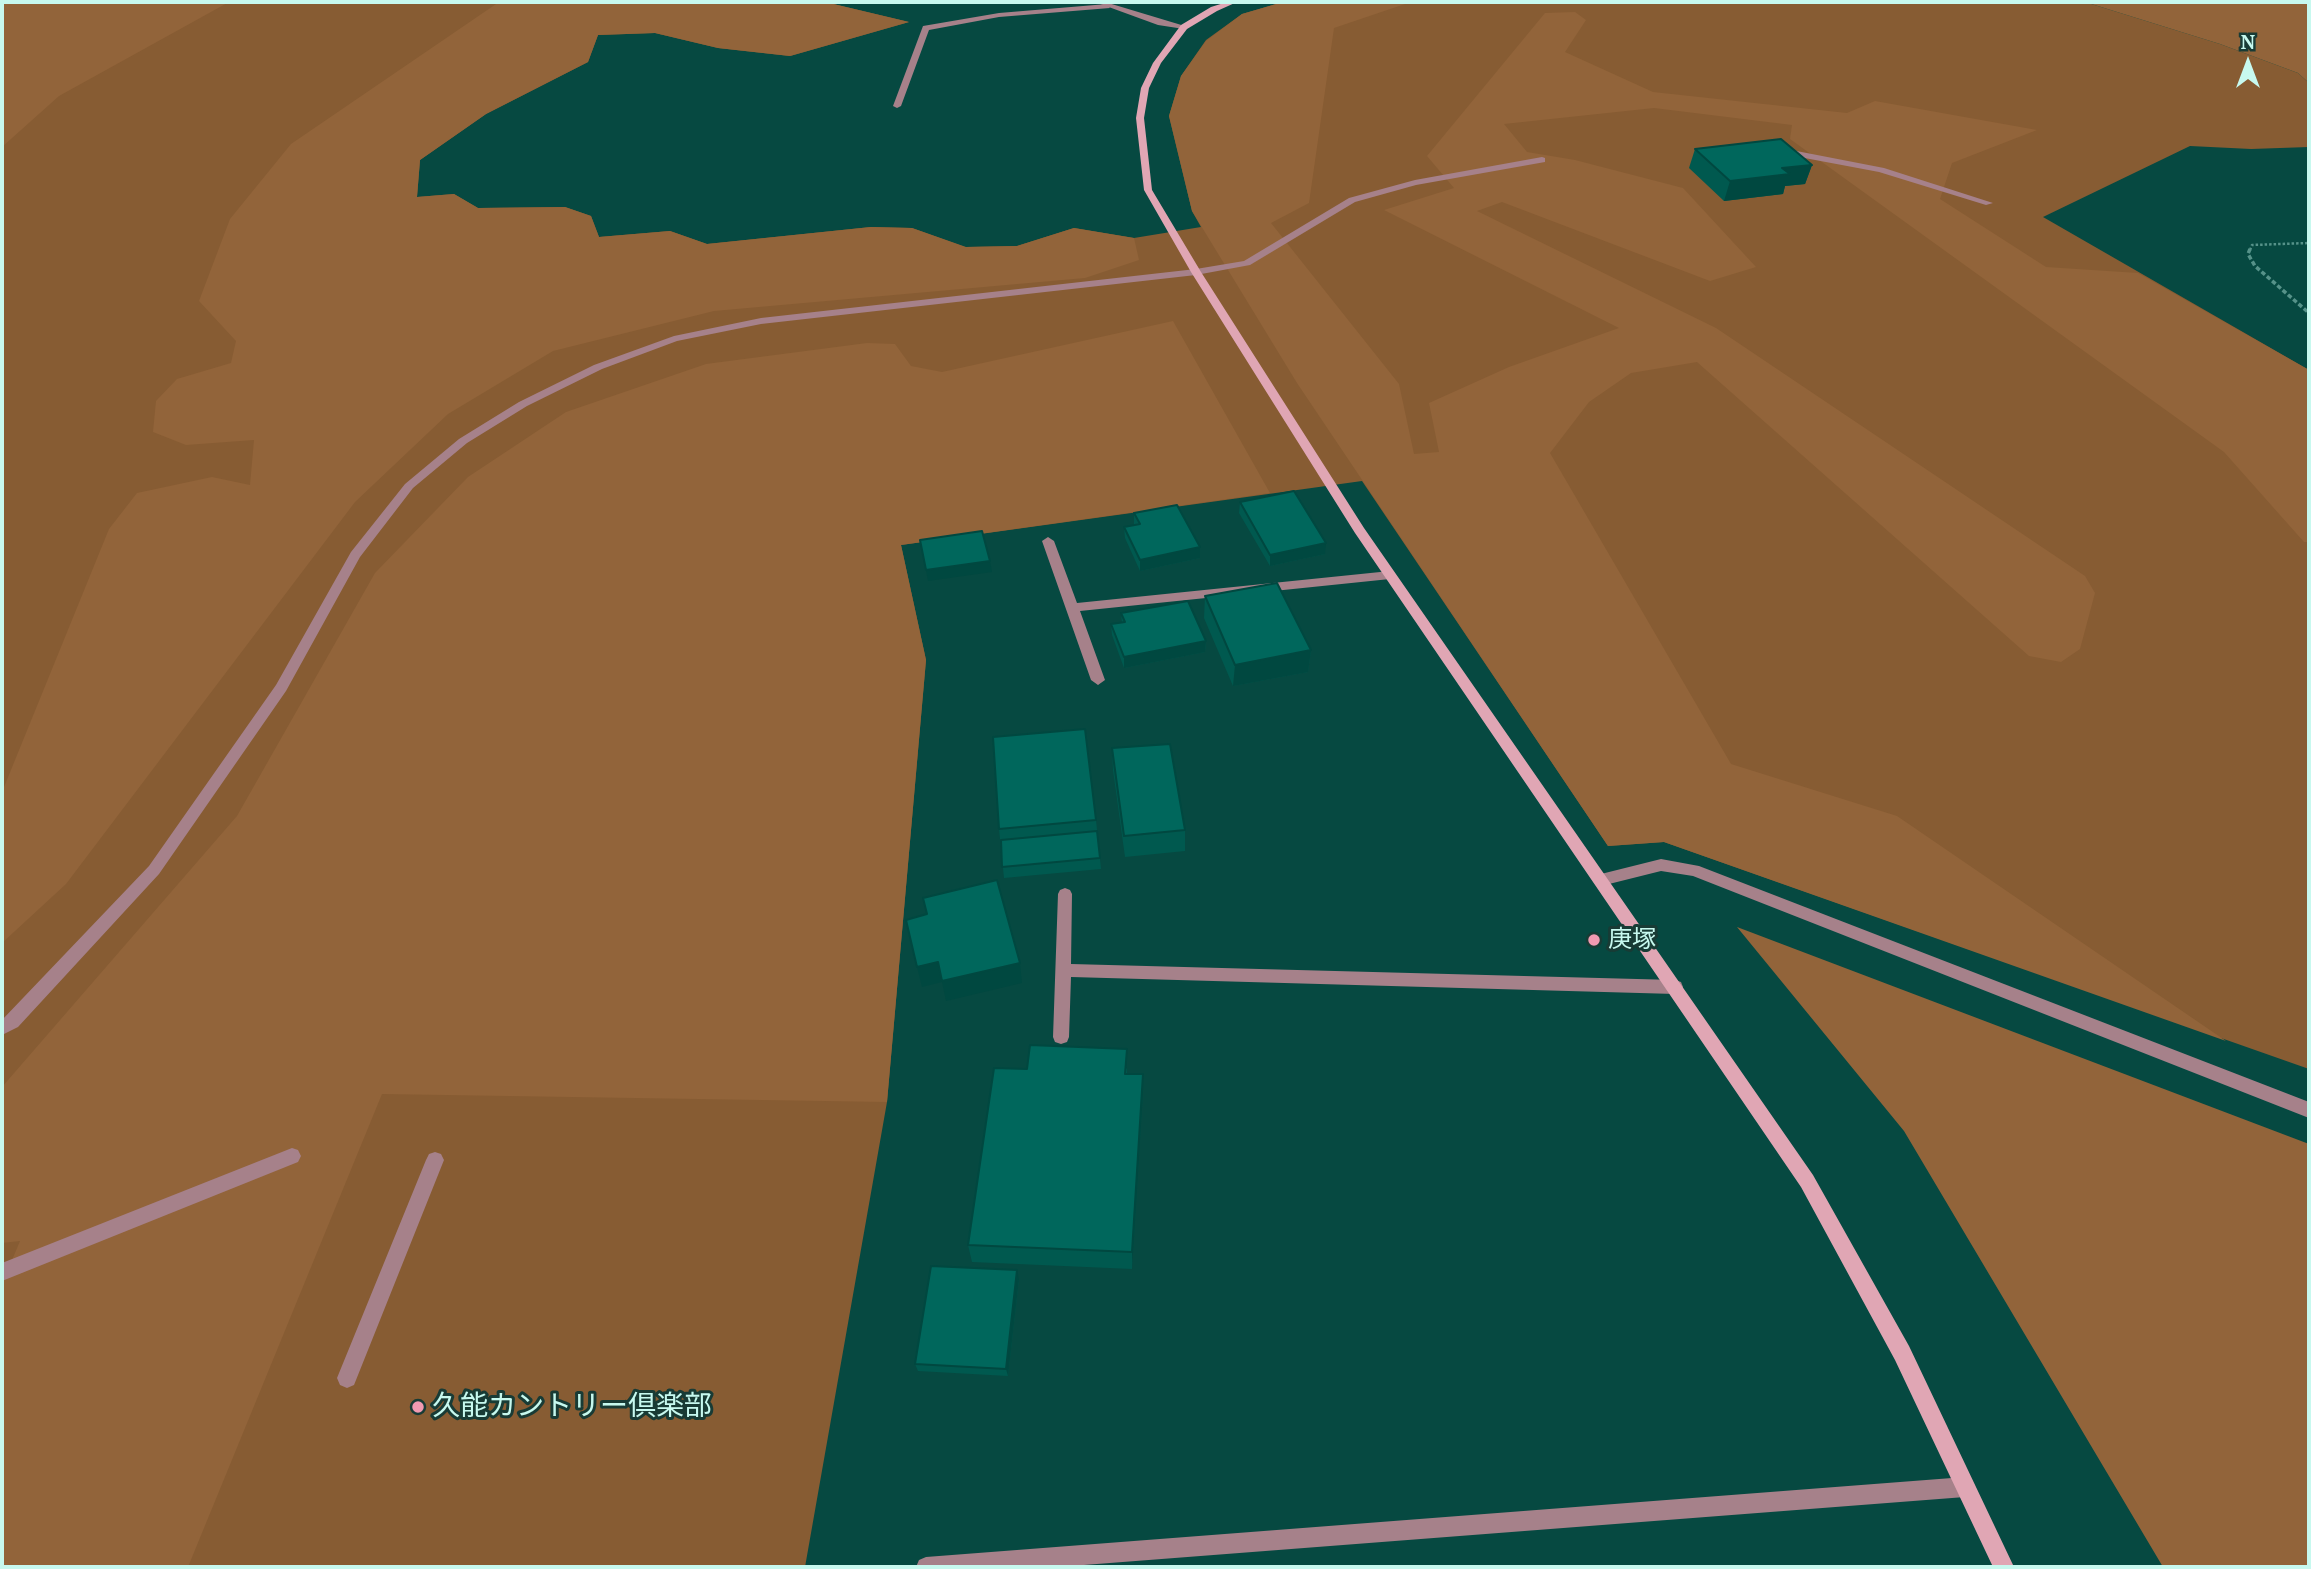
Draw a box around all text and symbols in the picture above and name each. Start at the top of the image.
north arrow [2213,28,2283,98]
text: N [2241,29,2255,54]
place label: 庚塚 [1608,926,1656,954]
marker: 庚塚 [1586,932,1602,948]
place label: 久能カントリー倶楽部 [432,1390,712,1424]
marker: 久能カントリー倶楽部 [410,1399,426,1415]

